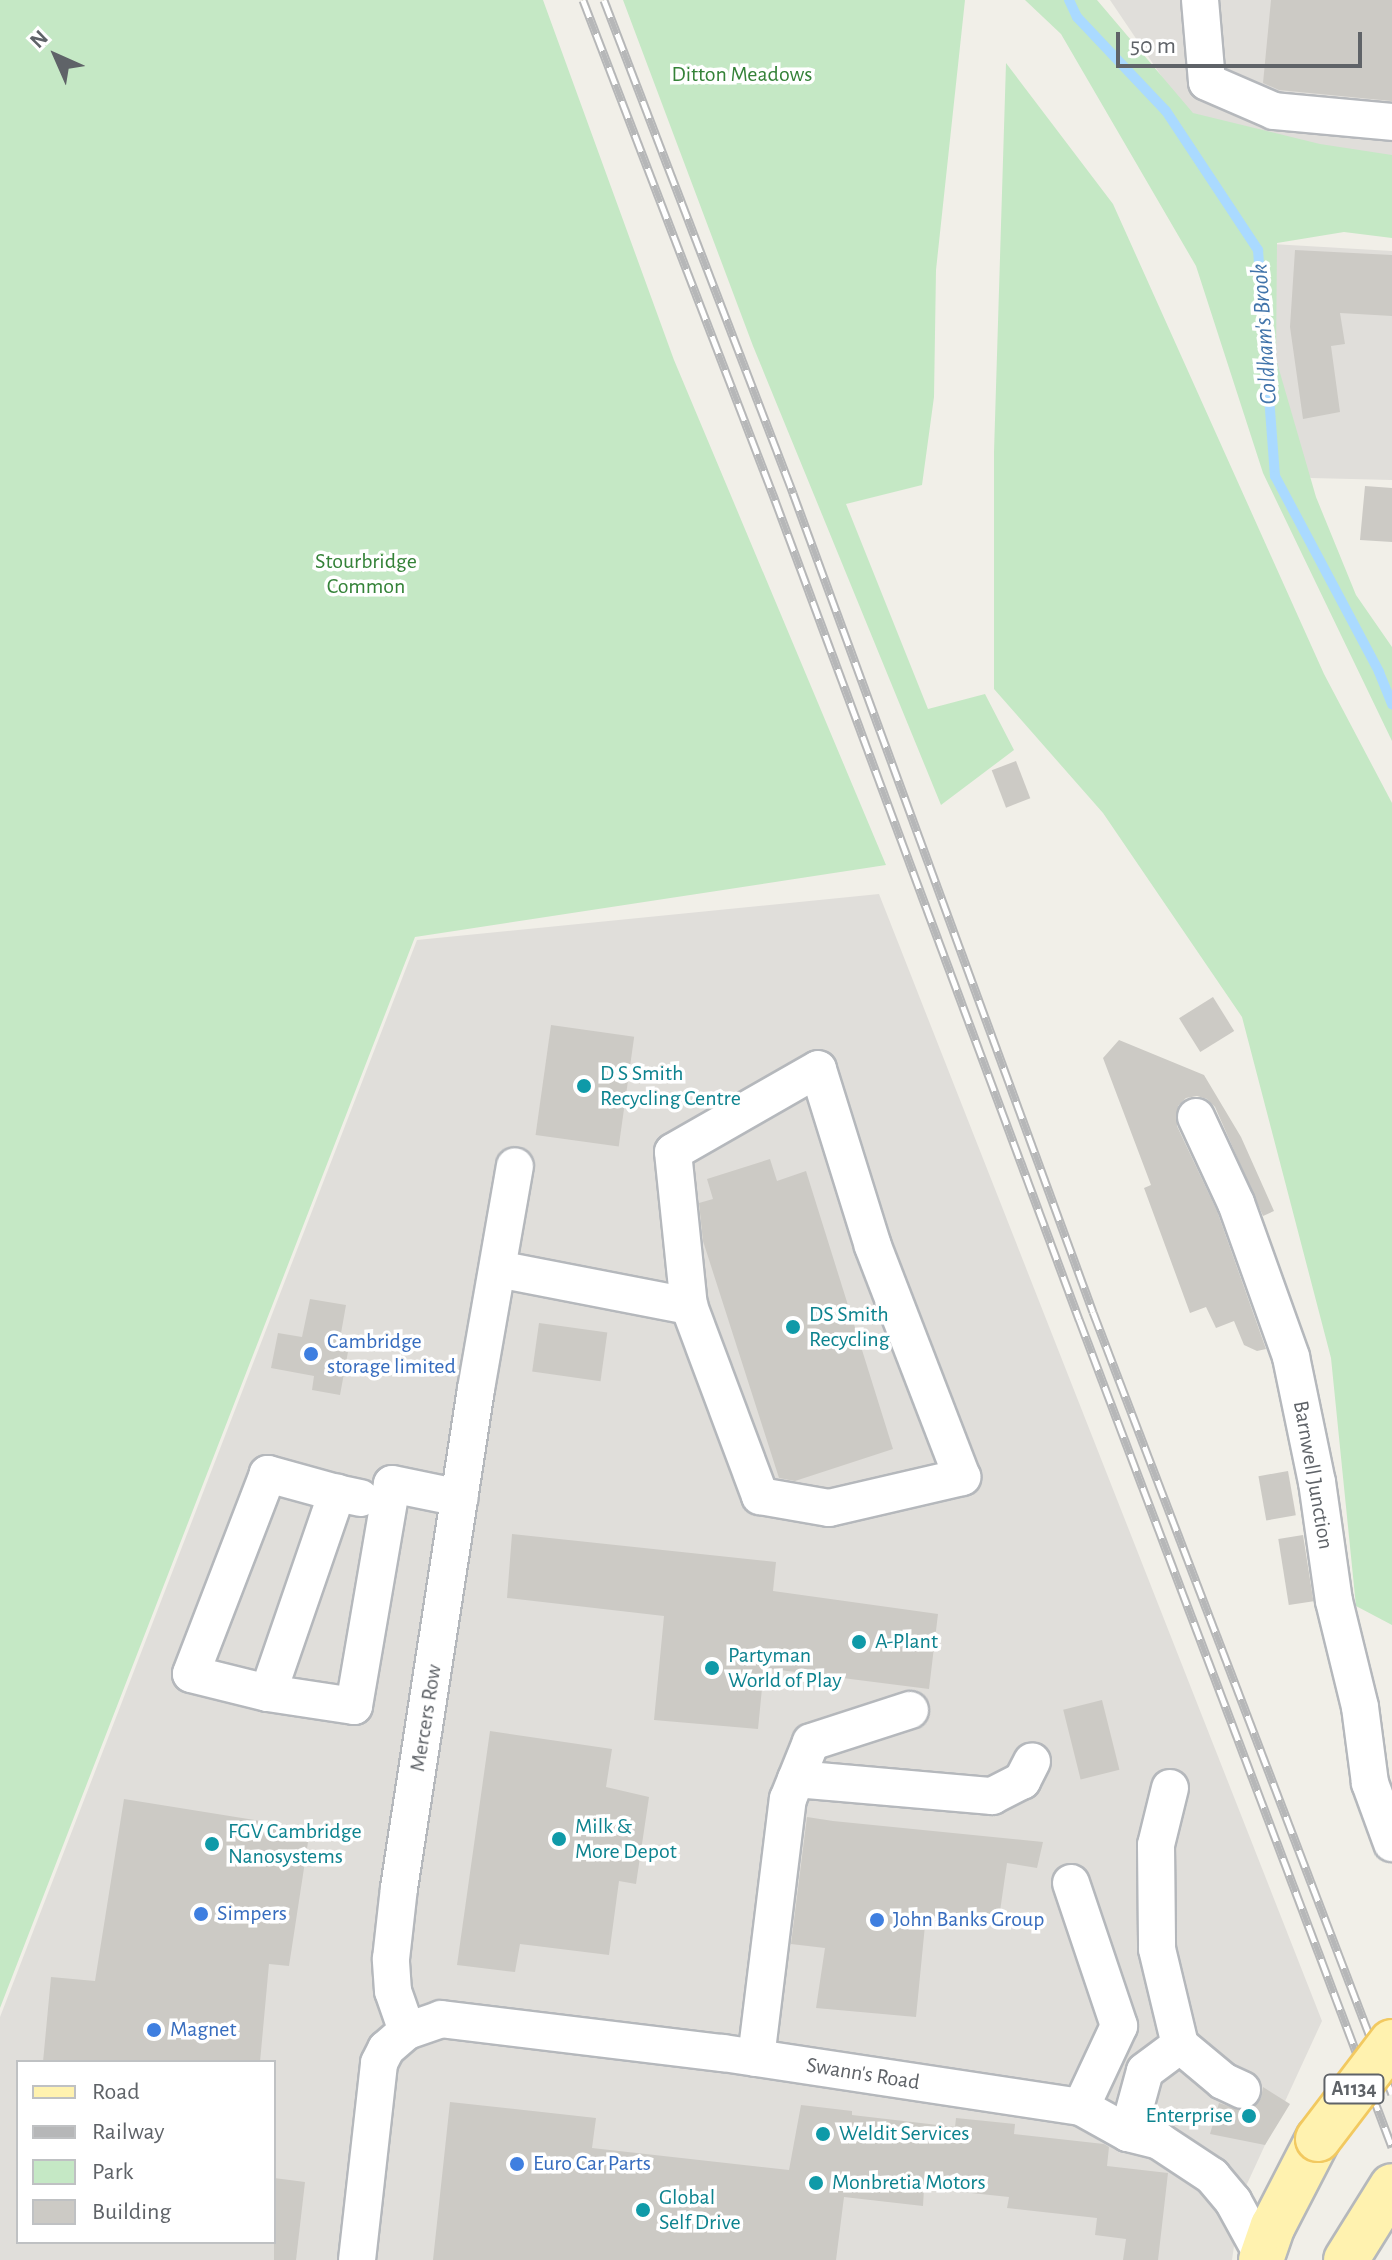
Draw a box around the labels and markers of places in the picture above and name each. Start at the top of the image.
place label: D S Smith Recycling Centre [600,1060,741,1112]
marker: D S Smith Recycling Centre [575,1077,593,1095]
place label: DS Smith Recycling [809,1301,889,1352]
marker: DS Smith Recycling [784,1318,802,1336]
place label: Cambridge storage limited [327,1328,456,1380]
marker: Cambridge storage limited [302,1345,320,1363]
place label: A-Plant [875,1629,938,1655]
marker: A-Plant [850,1633,868,1651]
place label: Partyman World of Play [728,1642,842,1694]
marker: Partyman World of Play [703,1659,721,1677]
place label: Milk & More Depot [575,1813,677,1864]
place label: FGV Cambridge Nanosystems [228,1818,362,1870]
marker: Milk & More Depot [550,1830,568,1848]
marker: FGV Cambridge Nanosystems [203,1835,221,1853]
place label: Simpers [217,1901,287,1927]
marker: Simpers [192,1905,210,1923]
place label: John Banks Group [893,1907,1044,1933]
marker: John Banks Group [868,1911,886,1929]
place label: Magnet [170,2017,237,2043]
marker: Magnet [145,2021,163,2039]
place label: Enterprise [1146,2103,1233,2129]
marker: Enterprise [1240,2107,1258,2125]
place label: Weldit Services [839,2121,969,2147]
marker: Weldit Services [814,2125,832,2143]
place label: Euro Car Parts [533,2151,651,2177]
marker: Euro Car Parts [508,2155,526,2173]
place label: Monbretia Motors [832,2170,986,2196]
marker: Monbretia Motors [807,2174,825,2192]
place label: Global Self Drive [659,2184,741,2236]
marker: Global Self Drive [634,2201,652,2219]

